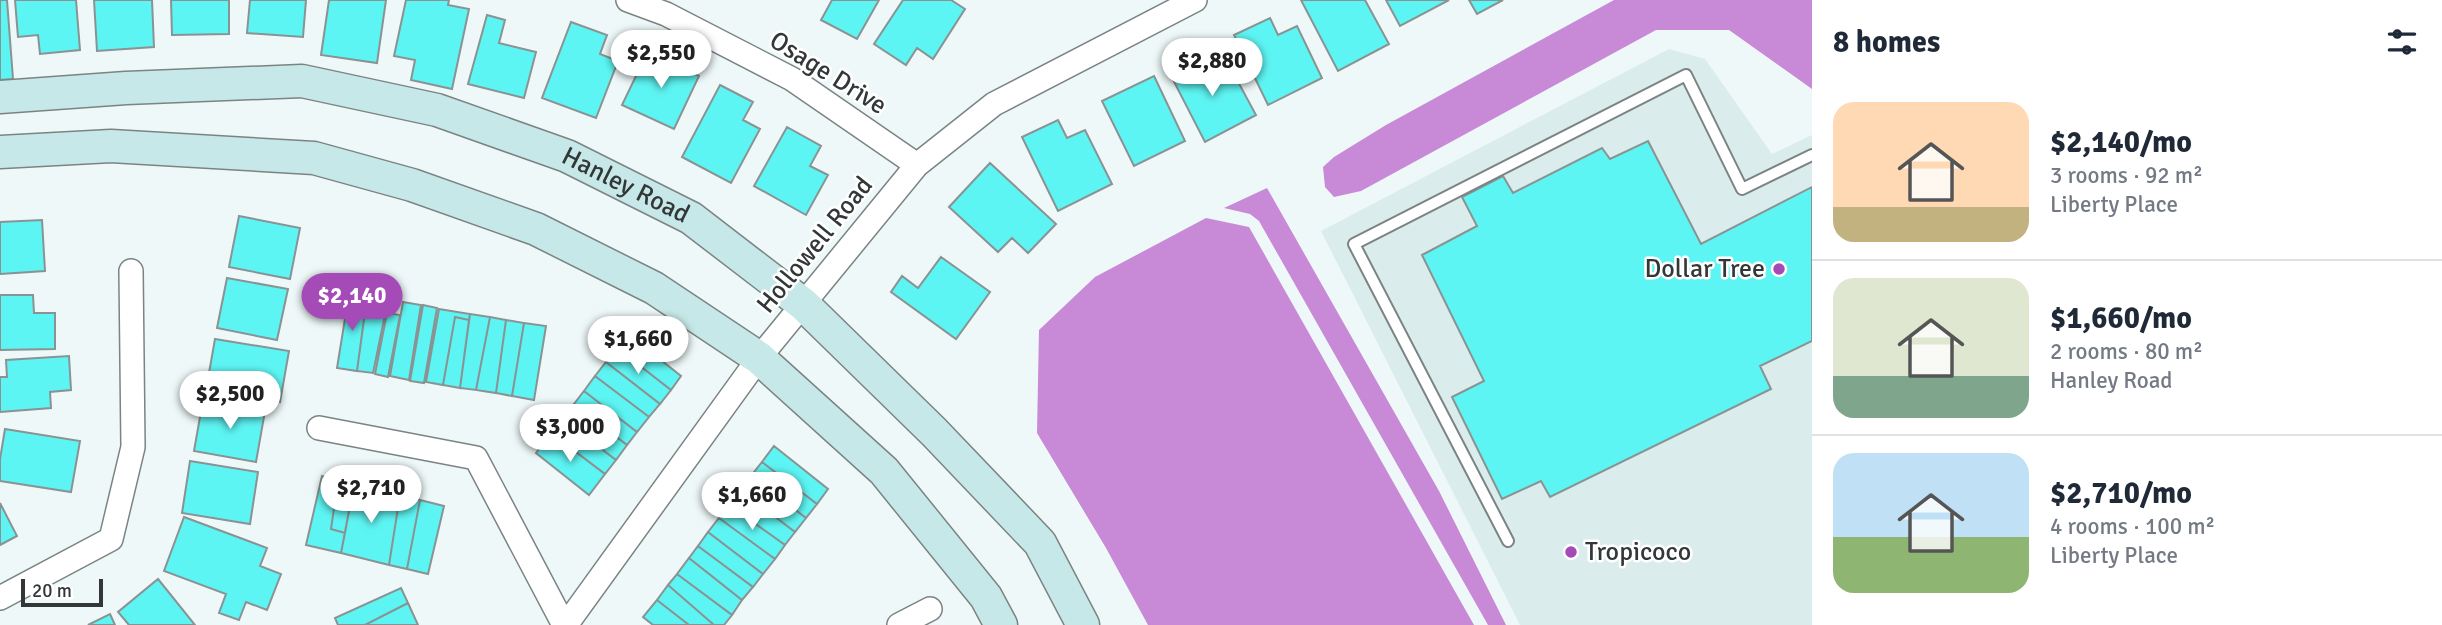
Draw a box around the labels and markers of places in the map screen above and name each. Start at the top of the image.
pin: $2,550 [604,31,718,90]
pin: $2,880 [1155,38,1269,98]
place label: Dollar Tree [1644,253,1765,285]
marker: Dollar Tree [1771,261,1787,277]
pin: $2,140 [295,274,409,333]
pin: $1,660 [581,316,695,376]
pin: $2,500 [173,372,287,431]
pin: $3,000 [513,405,627,464]
pin: $2,710 [314,466,428,525]
pin: $1,660 [695,472,809,532]
place label: Tropicoco [1585,536,1691,568]
marker: Tropicoco [1563,544,1579,560]

